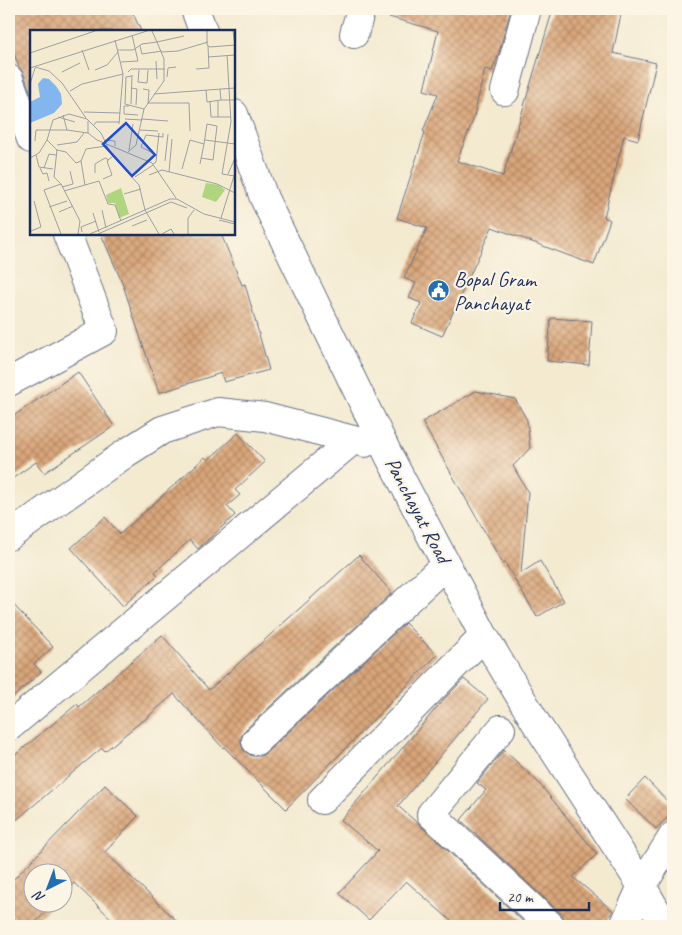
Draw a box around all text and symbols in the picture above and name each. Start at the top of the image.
inset map [30,30,235,235]
place label: Bopal Gram Panchayat [454,266,538,316]
public building icon: Bopal Gram Panchayat [426,279,450,303]
street label: Panchayat Road [379,453,458,570]
north arrow [22,862,72,912]
scale bar [500,880,588,912]
text: N [29,887,49,907]
text: 20 m [507,888,534,907]

